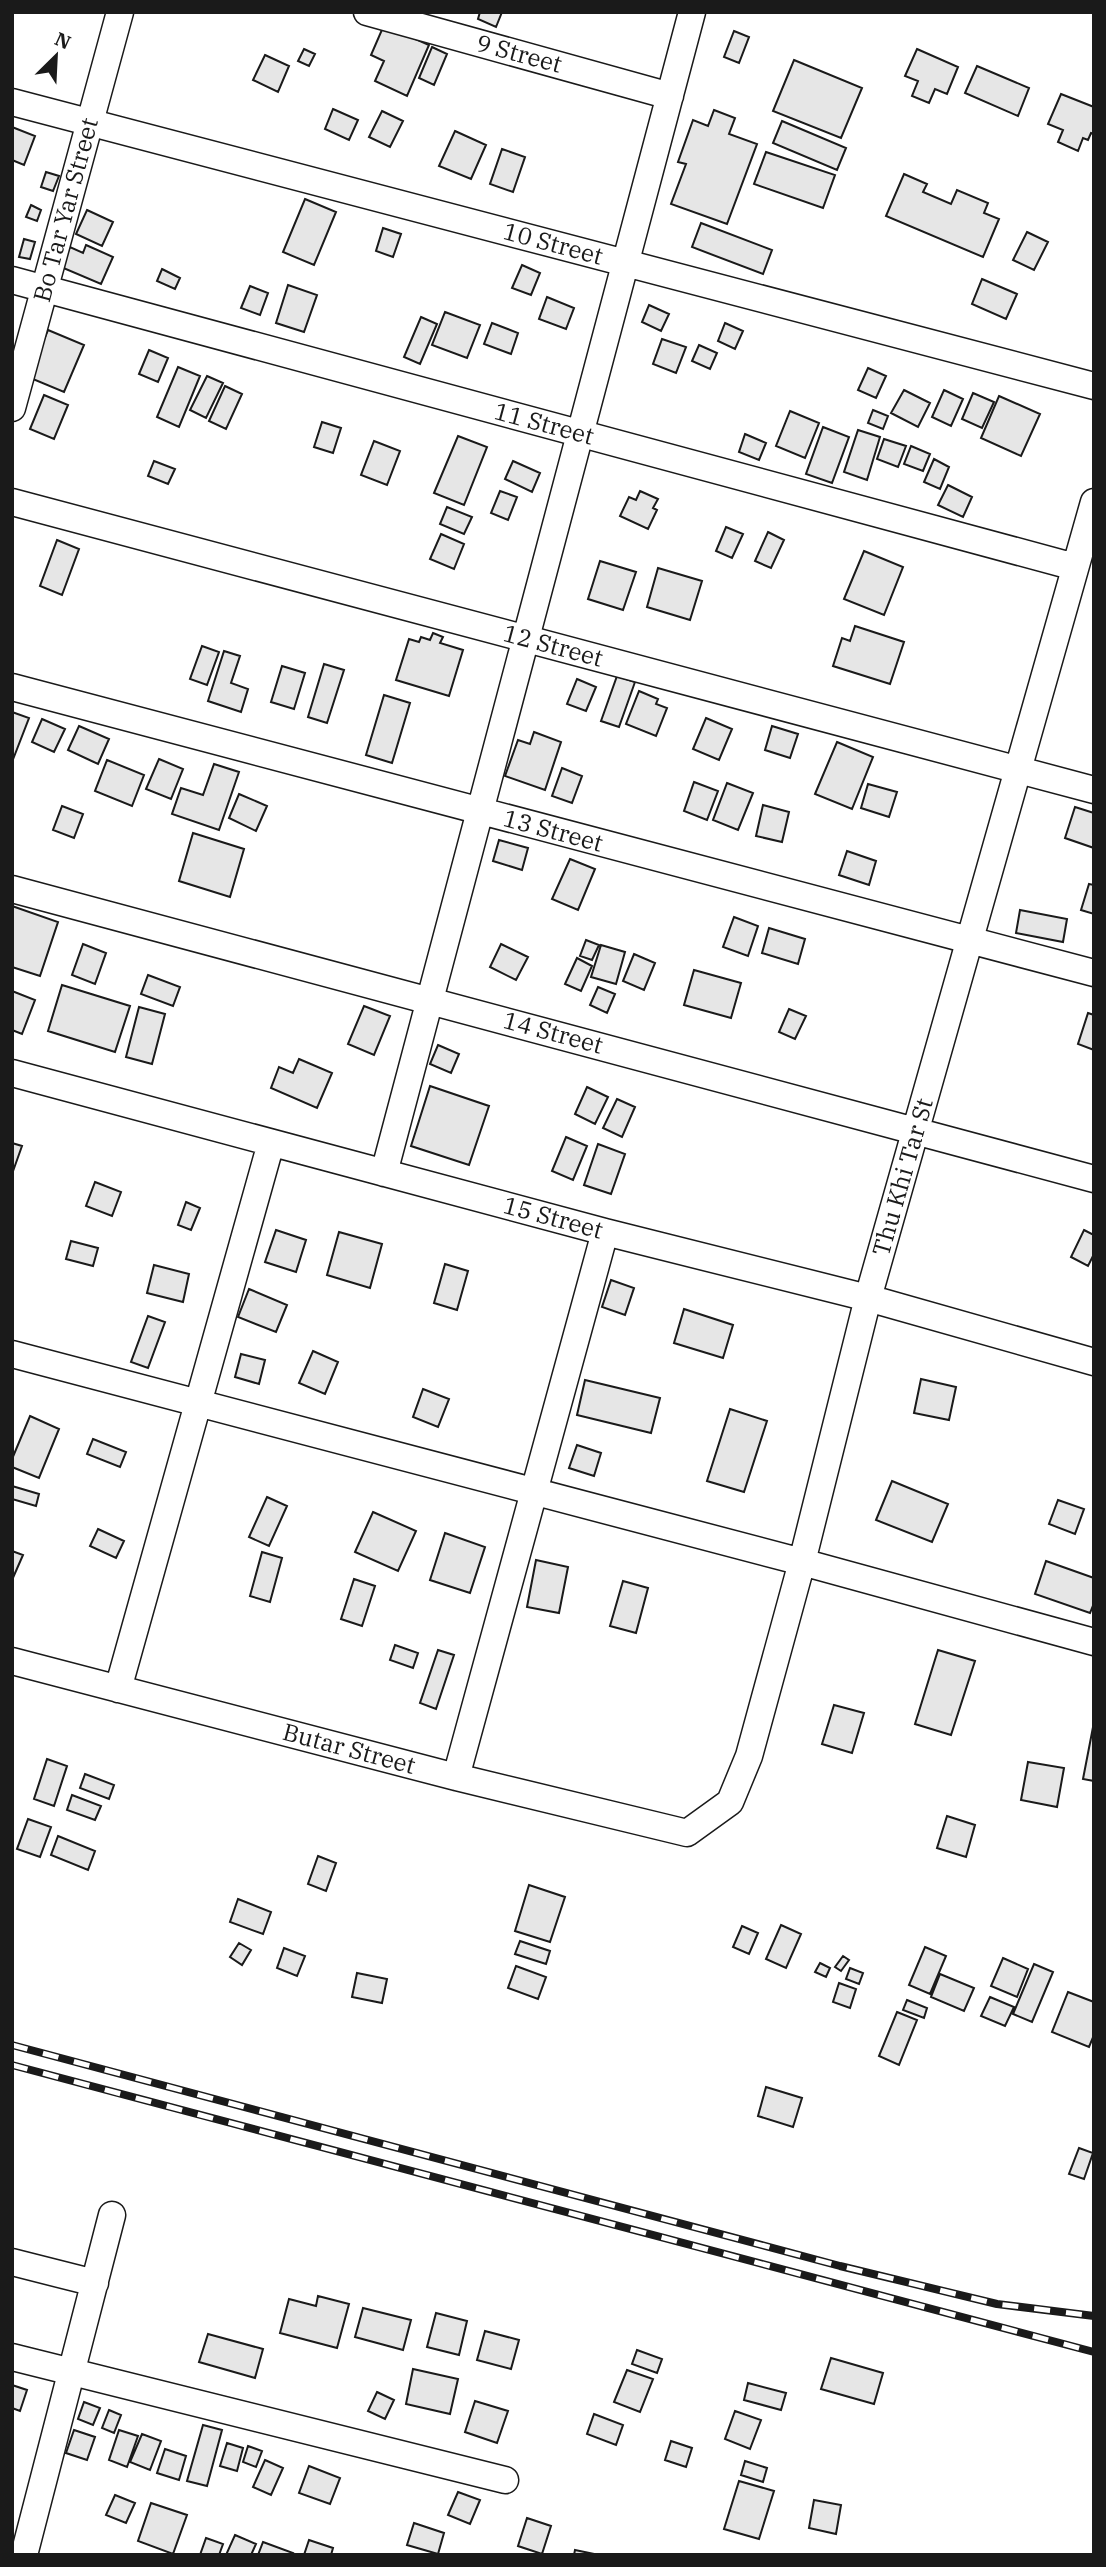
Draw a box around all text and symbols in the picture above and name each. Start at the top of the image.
north arrow [21,21,91,91]
text: N [51,26,75,54]
street label: 9 Street [473,26,566,80]
street label: Bo Tar Yar Street [25,114,105,305]
street label: 10 Street [500,214,607,272]
street label: 11 Street [491,394,598,452]
street label: 12 Street [500,616,607,674]
street label: 13 Street [500,801,607,859]
street label: 14 Street [500,1003,607,1061]
street label: Thu Khi Tar St [864,1094,940,1259]
street label: 15 Street [500,1188,607,1246]
street label: Butar Street [279,1715,419,1781]

